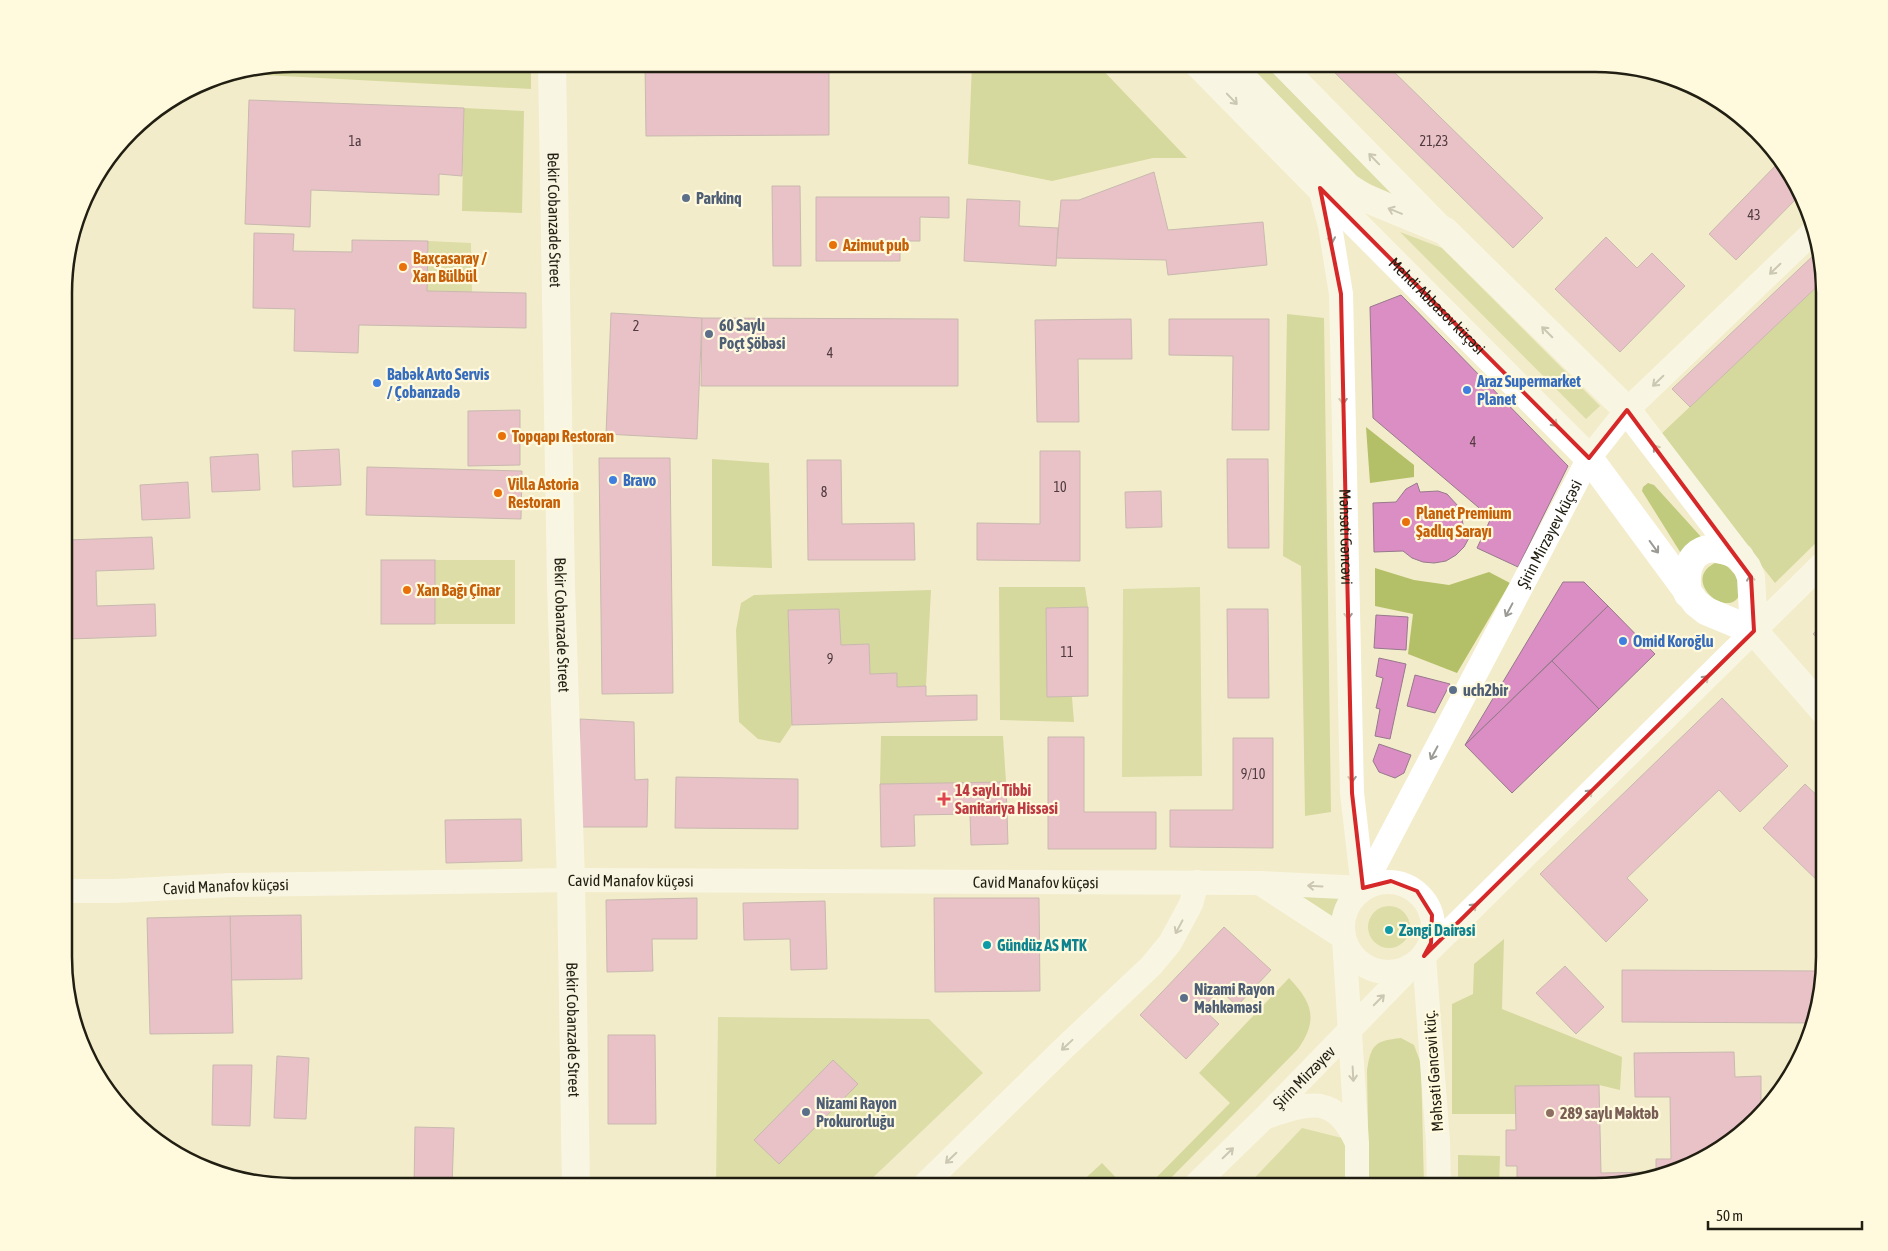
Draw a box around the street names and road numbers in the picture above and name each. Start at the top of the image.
street label: Bekir Cobanzade Street [545,152,565,288]
street label: Mehdi Abbasov küçəsi [1385,254,1489,358]
street label: Şirin Mirzəyev küçəsi [1513,476,1585,592]
street label: Məhsəti Gəncəvi [1336,489,1356,585]
street label: Bekir Cobanzade Street [551,557,574,693]
street label: Cavid Manafov küçəsi [568,871,694,890]
street label: Cavid Manafov küçəsi [973,873,1099,892]
street label: Cavid Manafov küçəsi [162,875,289,898]
street label: Bekir Cobanzade Street [563,962,584,1098]
street label: Məhsəti Gəncəvi küç. [1420,1009,1447,1132]
street label: Şirin Mirzəyev [1269,1042,1339,1113]

